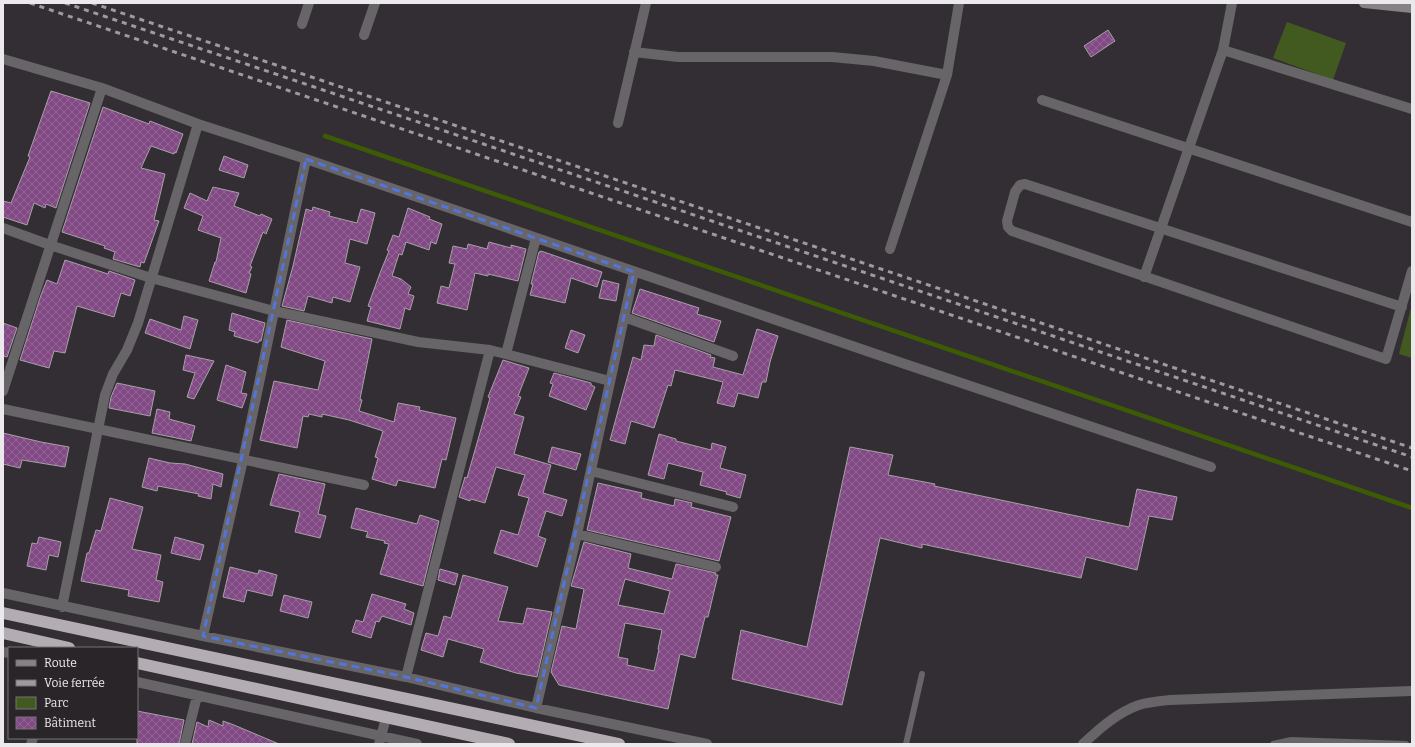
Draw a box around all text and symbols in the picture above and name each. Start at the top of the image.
legend [8,647,138,739]
text: Route [44,656,77,670]
text: Voie ferrée [44,676,105,690]
text: Parc [44,696,69,710]
text: Bâtiment [44,716,97,730]

